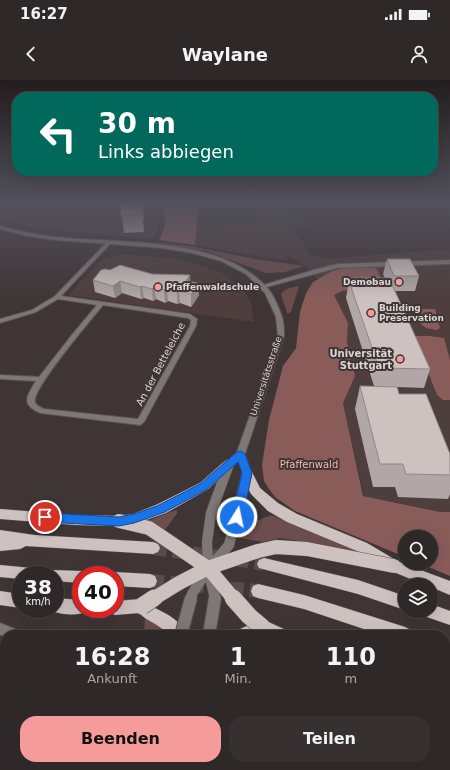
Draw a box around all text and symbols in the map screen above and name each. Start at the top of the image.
text: 16:27 [20,5,68,23]
icon: back [20,43,42,65]
icon: person [408,43,430,65]
text: Waylane [182,44,268,65]
text: 30 m [98,107,176,140]
icon: left [32,108,84,160]
text: Links abbiegen [98,141,234,162]
place label: Demobau [343,277,391,287]
marker: Demobau [394,277,404,287]
marker: Pfaffenwaldschule [153,282,163,292]
place label: Pfaffenwaldschule [166,282,259,292]
place label: Building Preservation [379,303,444,323]
marker: Building Preservation [366,308,376,318]
street label: An der Betteleiche [134,321,187,408]
street label: Universitätsstraße [249,335,284,417]
place label: Universität Stuttgart [329,348,392,371]
marker: Universität Stuttgart [395,354,405,364]
park label: Pfaffenwald [280,459,338,470]
position arrow [216,496,258,538]
pin [28,500,62,534]
icon: arrive [34,506,56,528]
map controls [398,530,438,618]
button: search [398,530,438,570]
speed limit sign: 40 [72,566,124,618]
text: 38 [24,575,52,599]
button: layers [398,578,438,618]
text: km/h [25,596,51,607]
text: 16:28 [74,643,150,671]
text: 1 [230,643,246,671]
text: 110 [326,643,376,671]
text: Ankunft [87,671,137,686]
text: Min. [225,671,252,686]
text: m [345,671,357,686]
button: Beenden [20,716,221,762]
button: Teilen [229,716,430,762]

